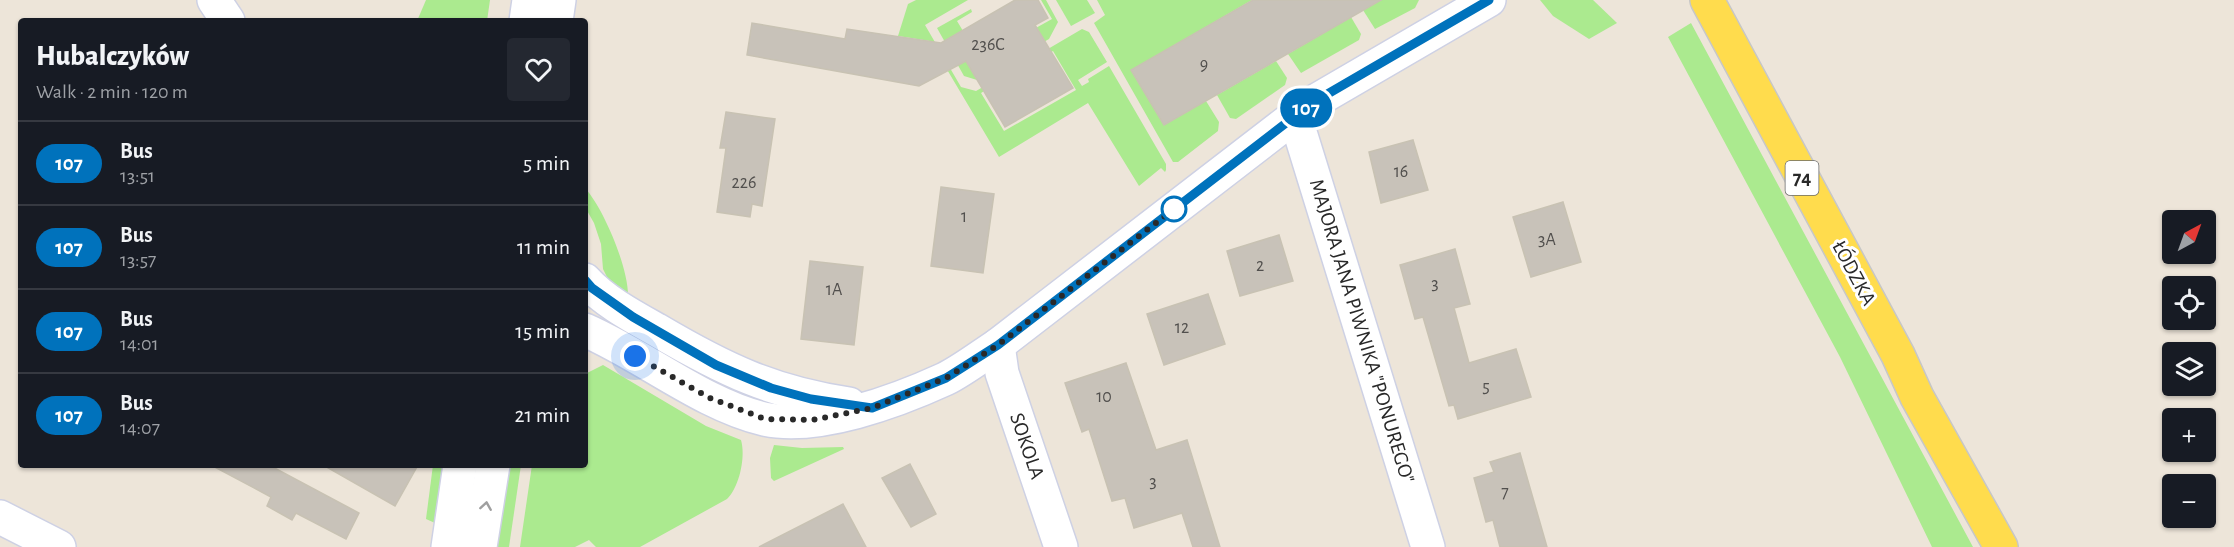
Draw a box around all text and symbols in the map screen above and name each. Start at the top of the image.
house number: 236C [971,36,1005,54]
button: heart [507,38,570,101]
text: Hubalczyków [36,43,189,71]
house number: 9 [1200,56,1208,74]
text: Walk · 2 min · 120 m [36,82,188,102]
line badge: 107 [1272,88,1340,128]
text: 107 [1292,98,1320,119]
text: Bus [120,140,153,162]
text: 5 min [523,152,570,174]
text: 107 [55,153,83,174]
road number: 74 [1786,161,1818,195]
house number: 16 [1394,163,1408,181]
text: 13:51 [120,166,155,186]
house number: 226 [732,174,756,192]
street label: MAJORA JANA PIWNIKA "PONUREGO" [1306,177,1418,485]
unlabelled marker [1161,196,1187,222]
house number: 1 [961,208,967,226]
north arrow [2162,210,2216,264]
map controls [2162,210,2216,528]
text: Bus [120,224,153,246]
house number: 3A [1538,231,1557,249]
text: 11 min [517,236,570,258]
street label: ŁÓDZKA [1828,236,1881,309]
text: 107 [55,237,83,258]
text: 13:57 [120,250,156,270]
house number: 2 [1256,257,1264,275]
house number: 3 [1431,275,1439,293]
button: locate [2162,276,2216,330]
house number: 1A [826,281,843,299]
text: Bus [120,308,153,330]
house number: 12 [1175,319,1189,337]
text: 15 min [515,320,570,342]
text: 107 [55,321,83,342]
text: 14:01 [120,334,159,354]
your location [620,341,650,371]
button: layers [2162,342,2216,396]
house number: 5 [1482,378,1490,396]
house number: 10 [1096,388,1112,406]
text: Bus [120,392,153,414]
text: 21 min [515,404,570,426]
text: 107 [55,405,83,426]
button: + [2162,408,2216,462]
street label: SOKOLA [1006,410,1048,482]
text: 14:07 [120,418,160,438]
house number: 3 [1149,473,1157,491]
button: − [2162,474,2216,528]
house number: 7 [1501,484,1509,502]
one-way arrow [480,501,492,511]

